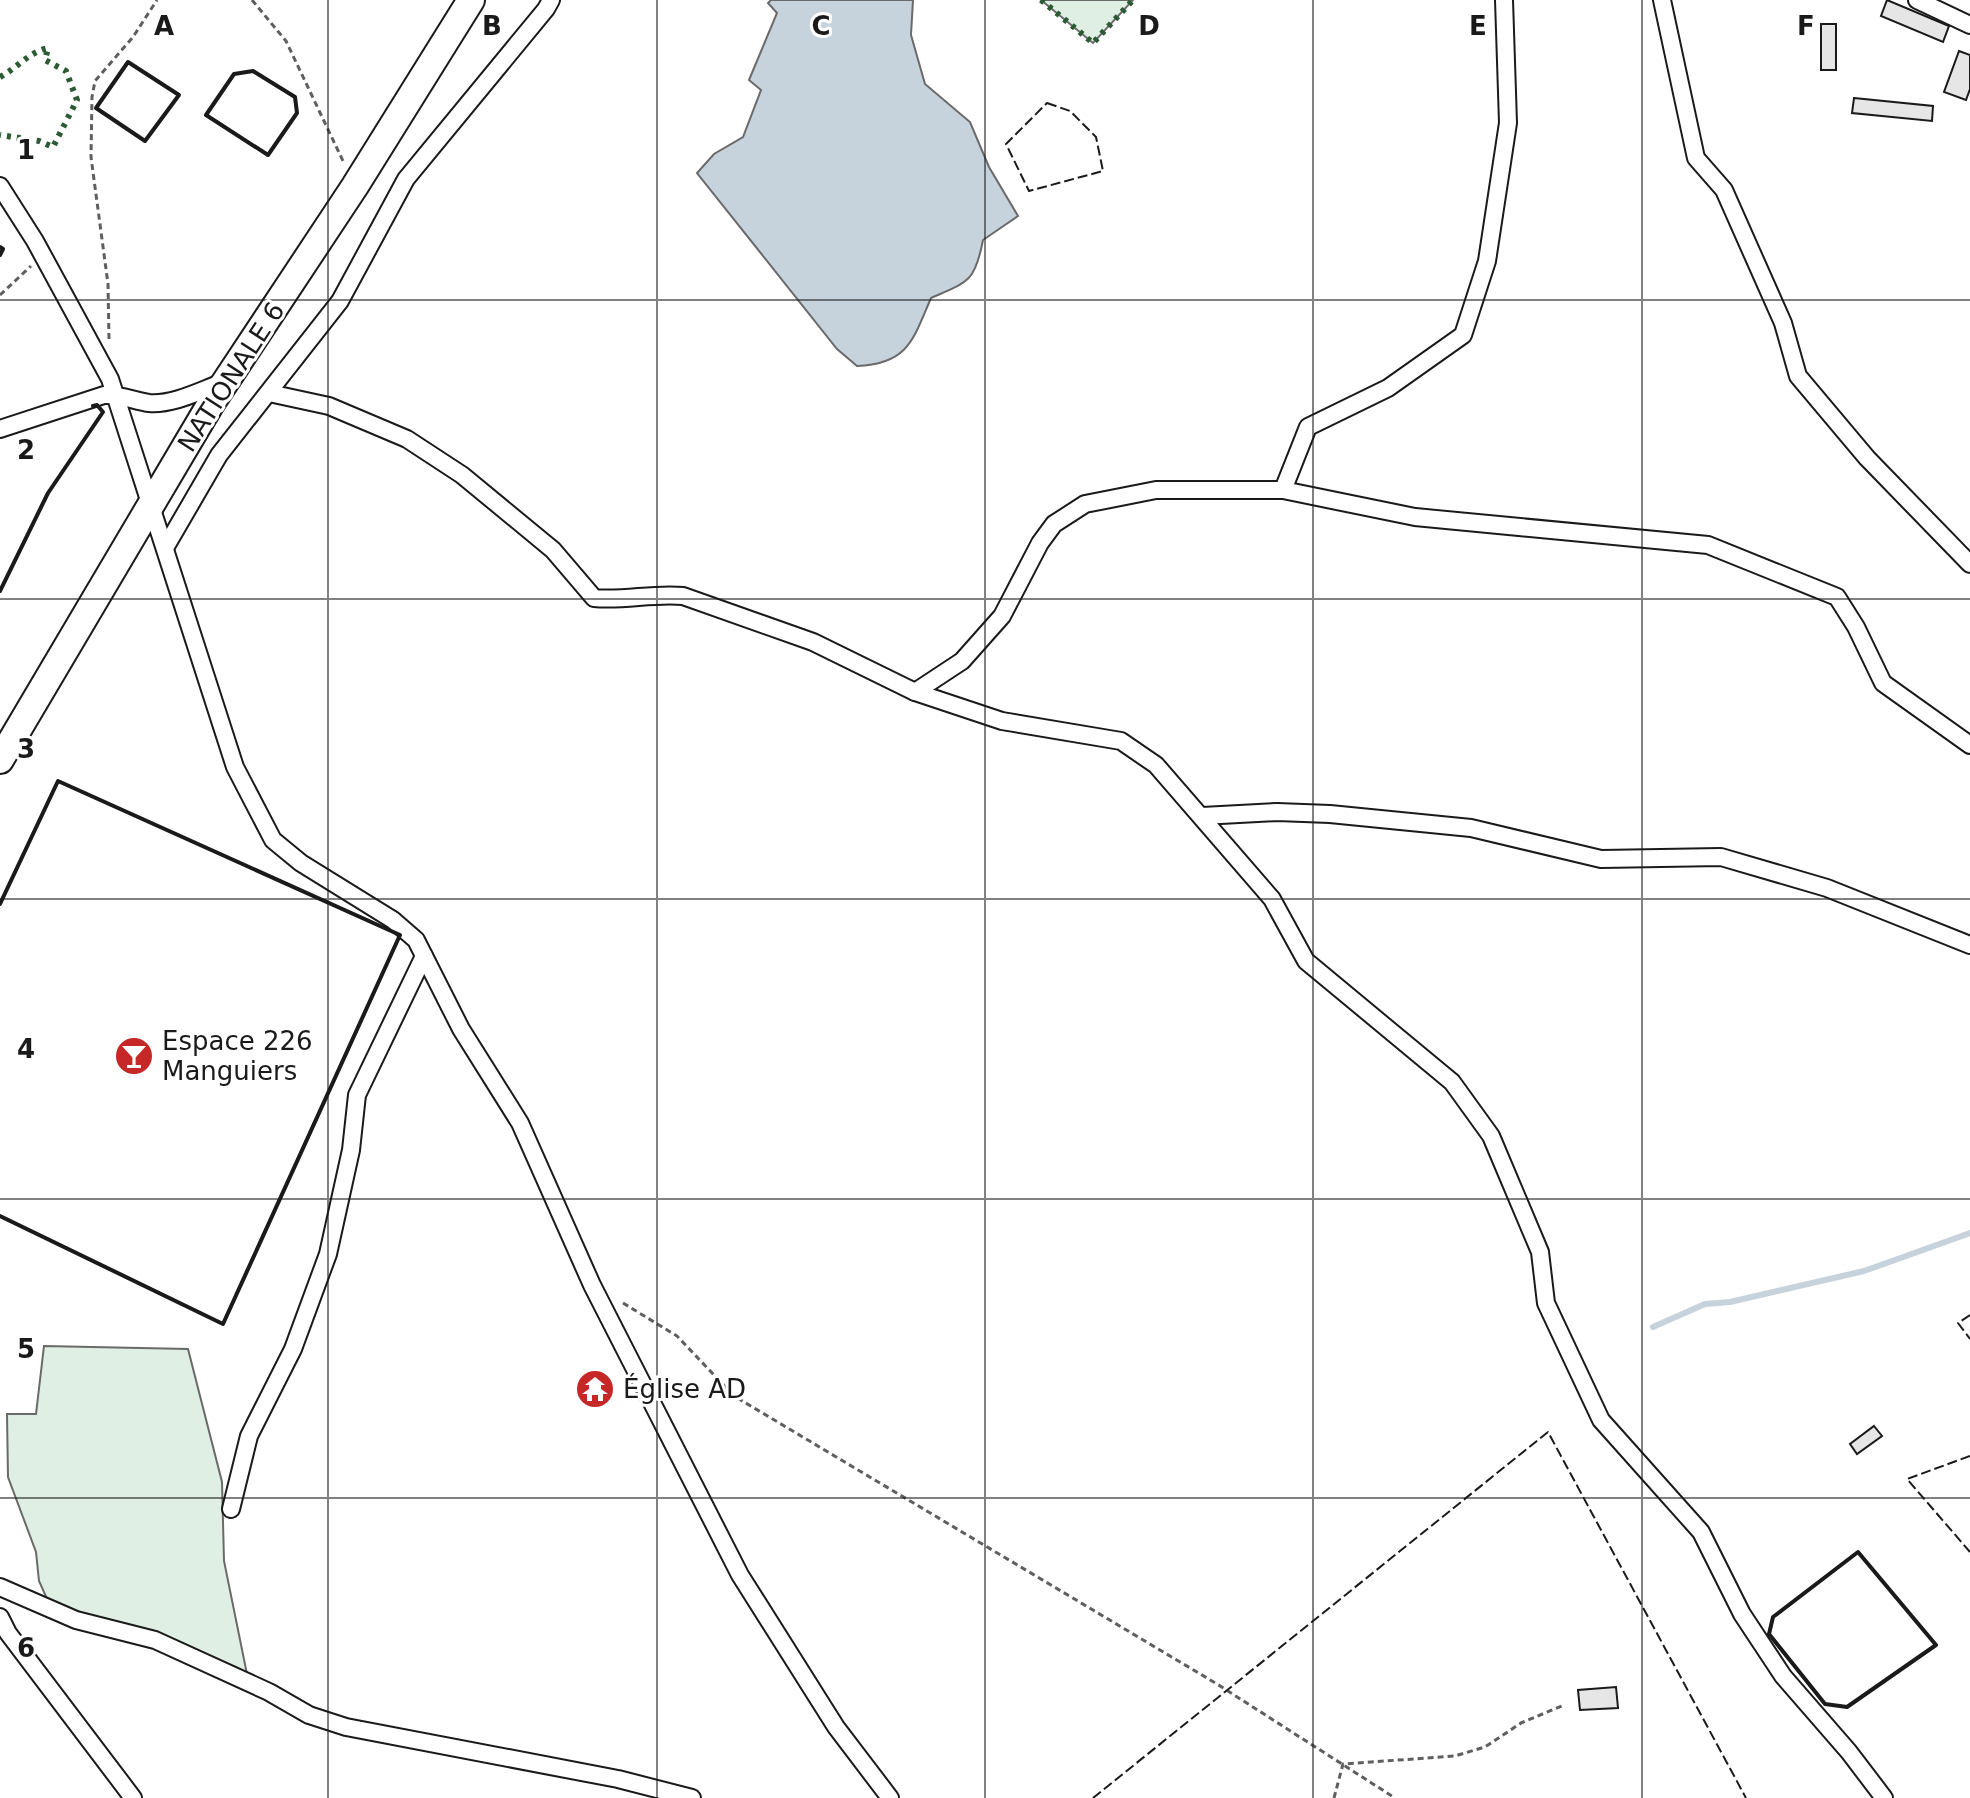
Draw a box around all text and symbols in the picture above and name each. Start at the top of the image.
text: A [154,11,174,41]
text: B [482,11,502,41]
text: C [811,11,831,41]
text: D [1138,11,1160,41]
text: E [1469,11,1487,41]
text: F [1797,11,1815,41]
text: 1 [17,135,35,165]
street label: NATIONALE 6 [172,297,290,457]
text: 2 [17,435,35,465]
text: 3 [17,734,35,764]
place label: Espace 226 Manguiers [162,1026,313,1086]
text: 4 [17,1034,35,1064]
bar icon: Espace 226 Manguiers [113,1035,155,1077]
text: 5 [17,1334,35,1364]
temple icon: Église AD [574,1368,616,1410]
place label: Église AD [623,1373,746,1404]
text: 6 [17,1633,35,1663]

